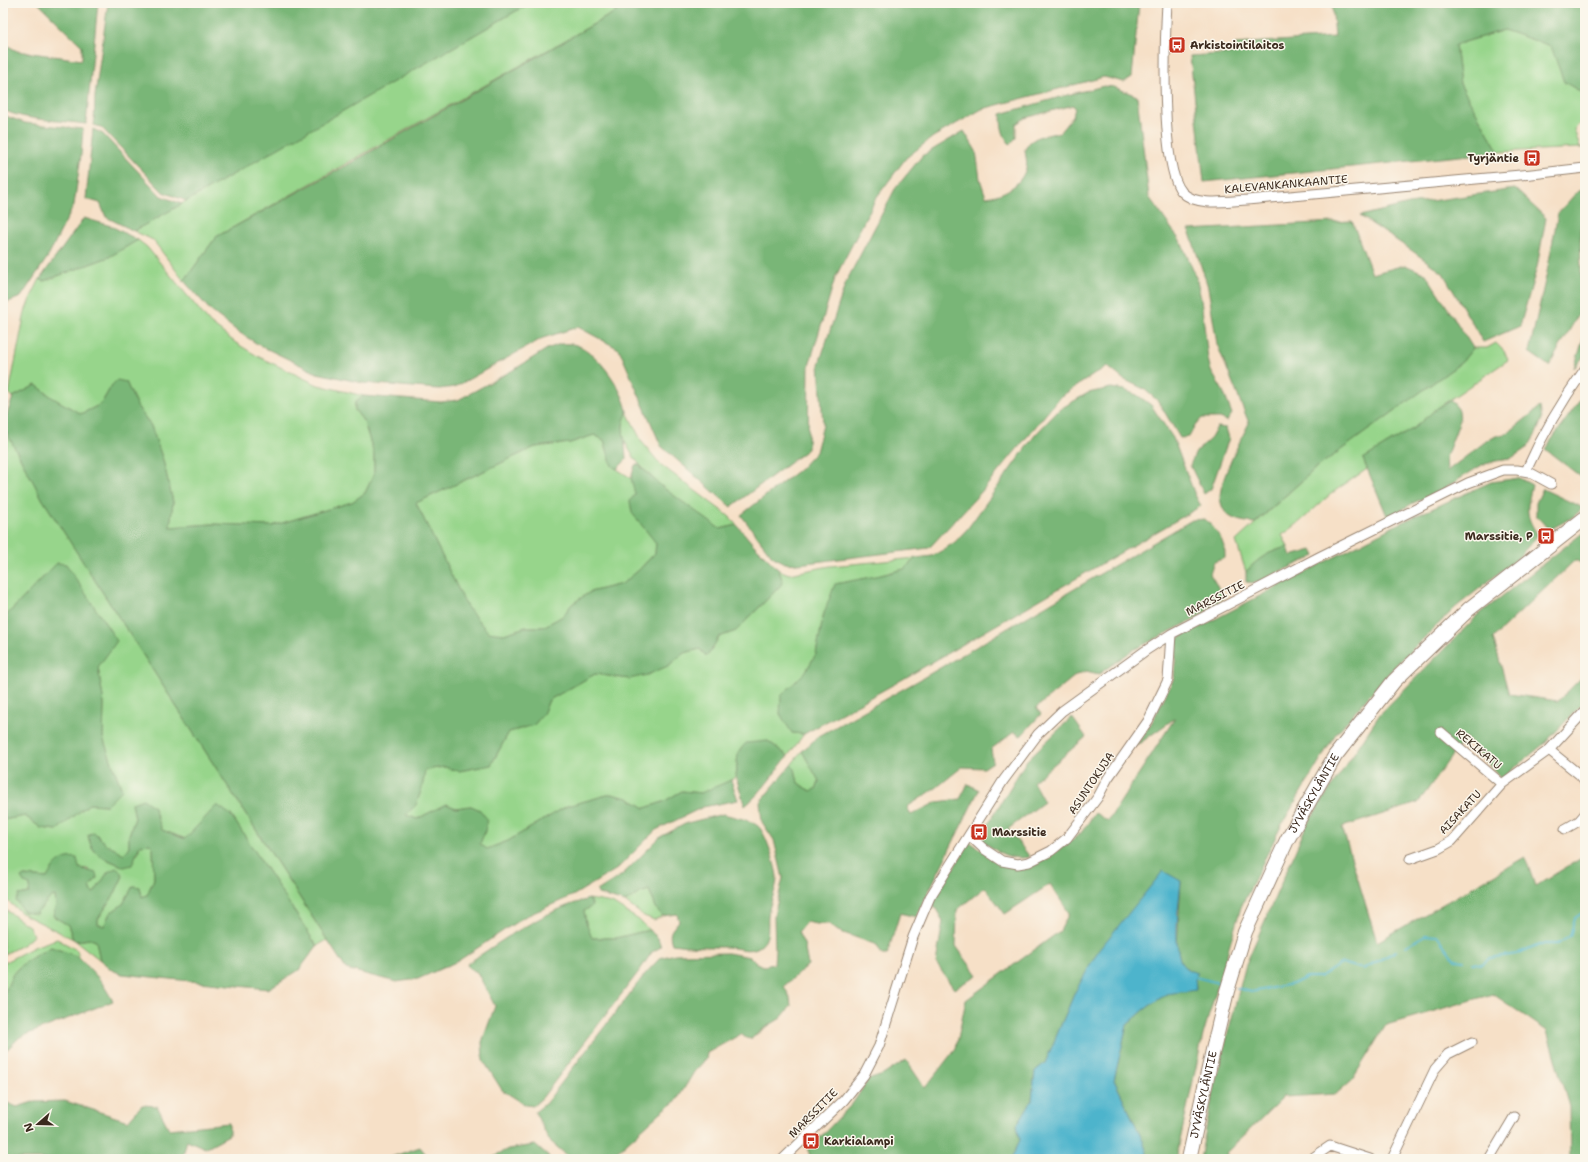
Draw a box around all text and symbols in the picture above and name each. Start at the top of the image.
bus stop icon: Arkistointilaitos [1167,35,1187,55]
place label: Arkistointilaitos [1190,38,1285,53]
bus stop icon: Tyrjäntie [1522,148,1542,168]
place label: Tyrjäntie [1467,151,1519,166]
street label: KALEVANKANKAANTIE [1224,172,1348,197]
bus stop icon: Marssitie, P [1536,526,1556,546]
place label: Marssitie, P [1465,529,1533,544]
street label: MARSSITIE [1183,577,1247,620]
street label: REKIKATU [1453,726,1505,773]
street label: ASUNTOKUJA [1065,749,1118,817]
street label: JYVÄSKYLÄNTIE [1286,751,1343,836]
street label: AISAKATU [1436,787,1485,838]
bus stop icon: Marssitie [969,822,989,842]
place label: Marssitie [992,825,1047,840]
street label: JYVÄSKYLÄNTIE [1187,1049,1221,1140]
street label: MARSSITIE [785,1085,841,1141]
north arrow [18,1104,58,1144]
text: N [20,1120,38,1134]
bus stop icon: Karkialampi [801,1131,821,1151]
place label: Karkialampi [824,1134,894,1149]

